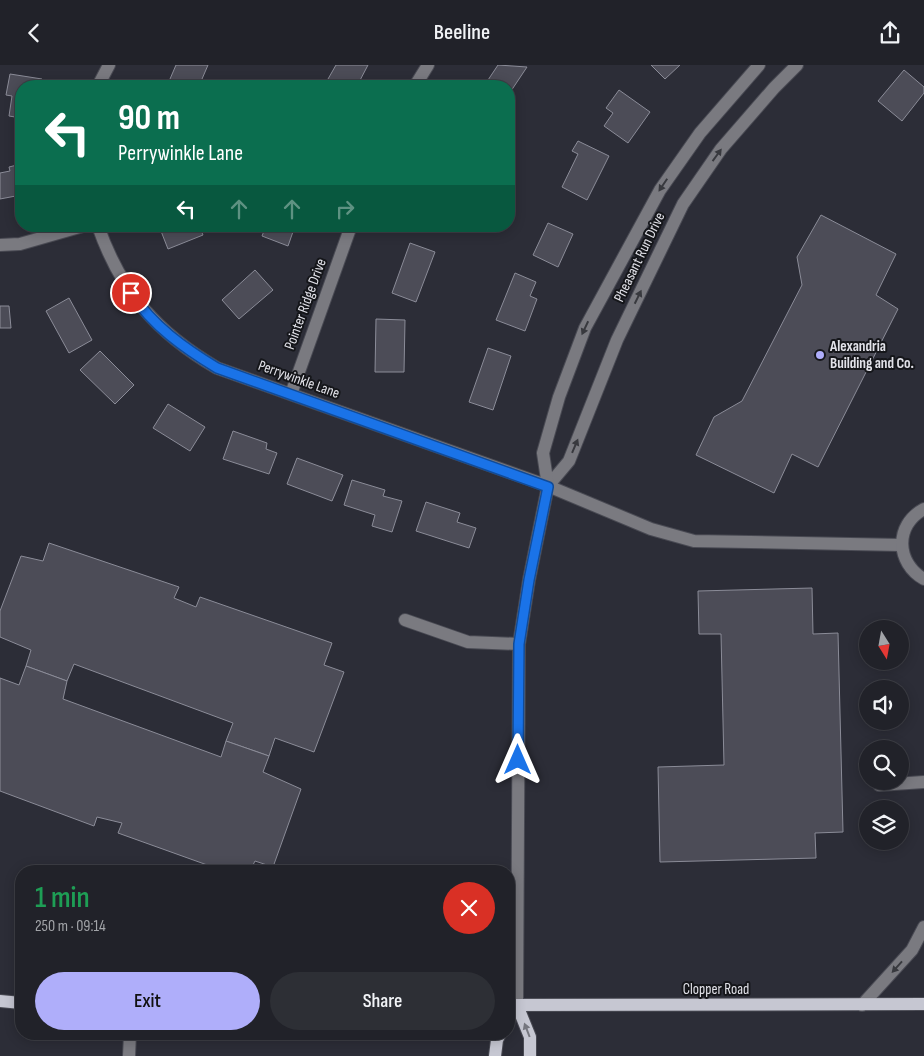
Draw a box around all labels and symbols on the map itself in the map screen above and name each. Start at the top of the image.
one-way arrow [712,148,722,162]
one-way arrow [658,178,668,192]
street label: Pheasant Run Drive [610,209,669,305]
street label: Pointer Ridge Drive [280,256,331,352]
pin [110,272,152,314]
one-way arrow [634,289,642,304]
one-way arrow [581,321,589,335]
place label: Alexandria Building and Co. [829,337,914,373]
marker: Alexandria Building and Co. [814,349,826,361]
street label: Perrywinkle Lane [256,356,342,403]
one-way arrow [572,439,580,453]
north arrow [859,620,909,670]
position arrow [491,733,543,785]
one-way arrow [891,960,902,973]
street label: Clopper Road [683,980,749,999]
one-way arrow [523,1022,531,1037]

